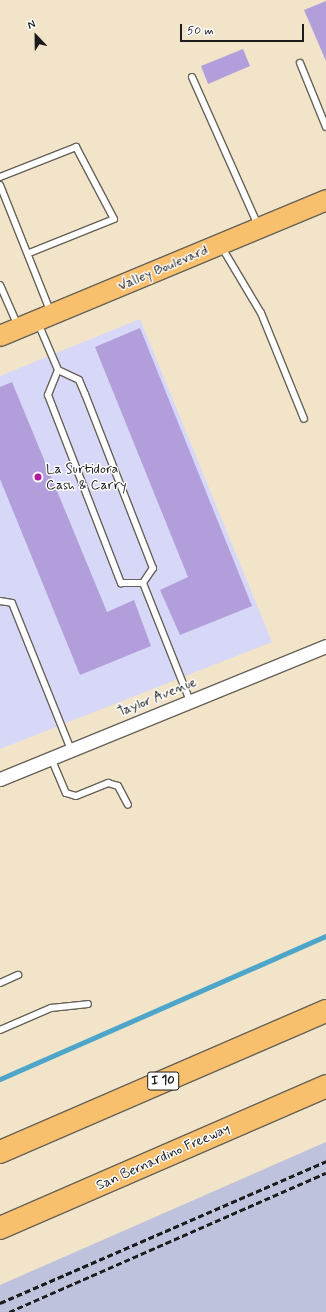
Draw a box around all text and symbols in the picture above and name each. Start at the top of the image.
north arrow [16,16,56,56]
scale bar [182,16,306,42]
text: N [25,17,38,33]
text: 50 m [187,23,214,39]
street label: Valley Boulevard [116,242,210,294]
place label: La Surtidora Cash & Carry [46,461,127,494]
marker: La Surtidora Cash & Carry [33,472,43,482]
street label: Taylor Avenue [116,674,198,720]
road number: I 10 [147,1070,179,1092]
street label: San Bernardino Freeway [90,1118,236,1196]

